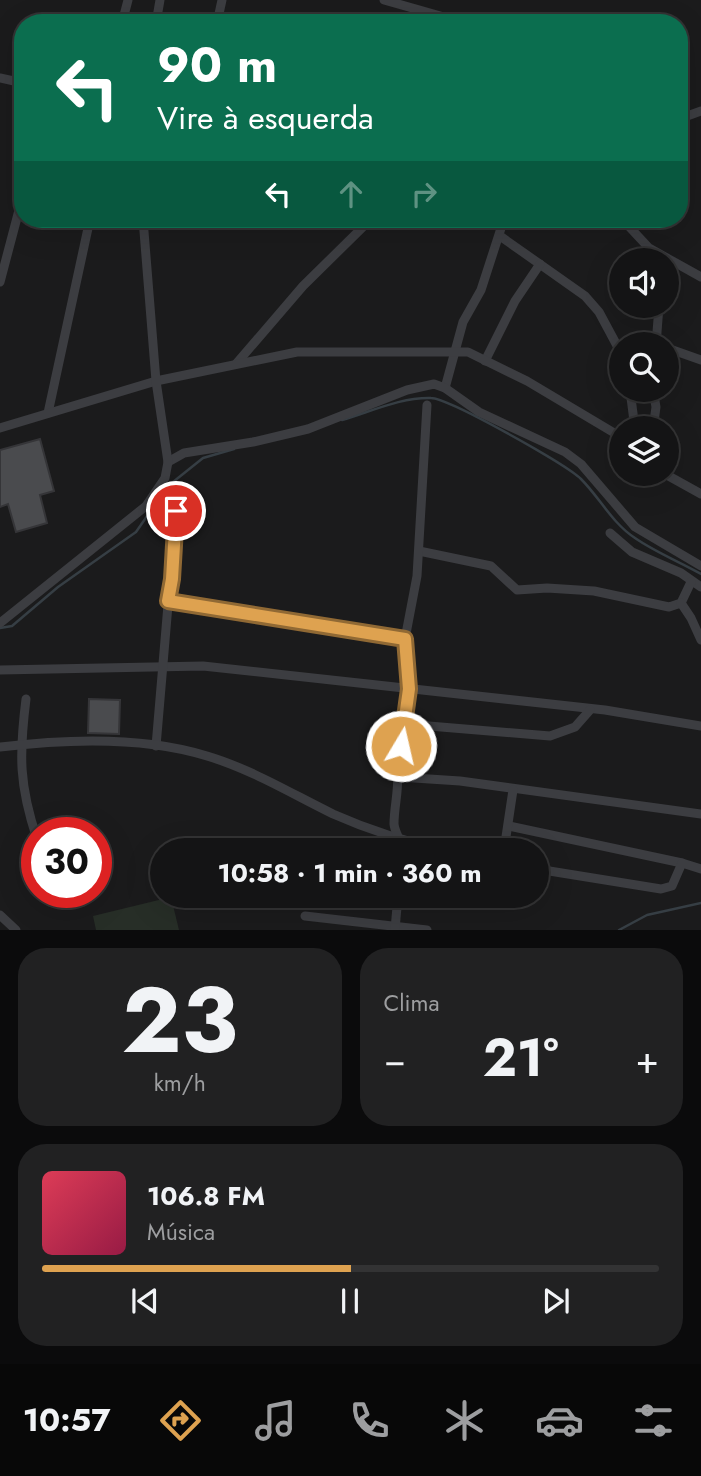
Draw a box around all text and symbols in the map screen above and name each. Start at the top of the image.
text: 90 m [157,30,277,100]
icon: left [42,42,133,133]
text: Vire à esquerda [157,95,374,141]
icon: left [259,175,297,213]
icon: ahead [332,175,370,213]
icon: right [405,175,443,213]
map controls [609,248,679,486]
button: sound [609,248,679,318]
button: search [609,332,679,402]
button: layers [609,416,679,486]
pin [146,481,206,541]
icon: arrive [157,492,195,530]
position arrow [364,709,438,783]
speed limit sign: 30 [21,817,112,908]
text: 10:58 · 1 min · 360 m [217,854,482,892]
text: 23 [122,955,238,1086]
text: Clima [384,986,440,1020]
text: 21° [483,1020,559,1096]
text: − [384,1032,406,1087]
text: + [636,1032,659,1087]
text: km/h [154,1066,206,1100]
text: 106.8 FM [147,1177,265,1215]
text: Música [147,1215,215,1249]
icon: previous [126,1282,164,1320]
icon: pause [331,1282,369,1320]
icon: next [537,1282,575,1320]
icon: directions [156,1396,205,1445]
icon: music [251,1396,300,1445]
icon: phone [345,1396,394,1445]
icon: climate [440,1396,489,1445]
icon: car [535,1396,584,1445]
icon: filters [629,1396,678,1445]
text: 10:57 [23,1397,111,1443]

